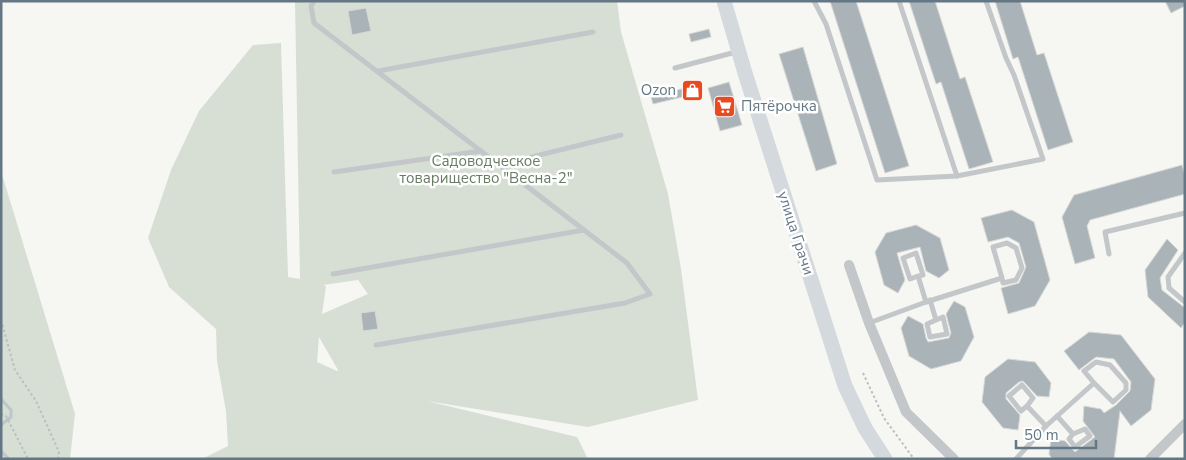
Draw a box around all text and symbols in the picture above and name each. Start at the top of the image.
shop icon: Ozon [680,78,704,102]
place label: Ozon [641,80,676,100]
supermarket icon: Пятёрочка [713,94,737,118]
place label: Пятёрочка [741,96,817,116]
park label: Садоводческое товарищество "Весна-2" [399,151,573,188]
street label: улица Грачи [773,189,819,277]
scale bar [1016,418,1096,450]
text: 50 m [1024,425,1059,445]

